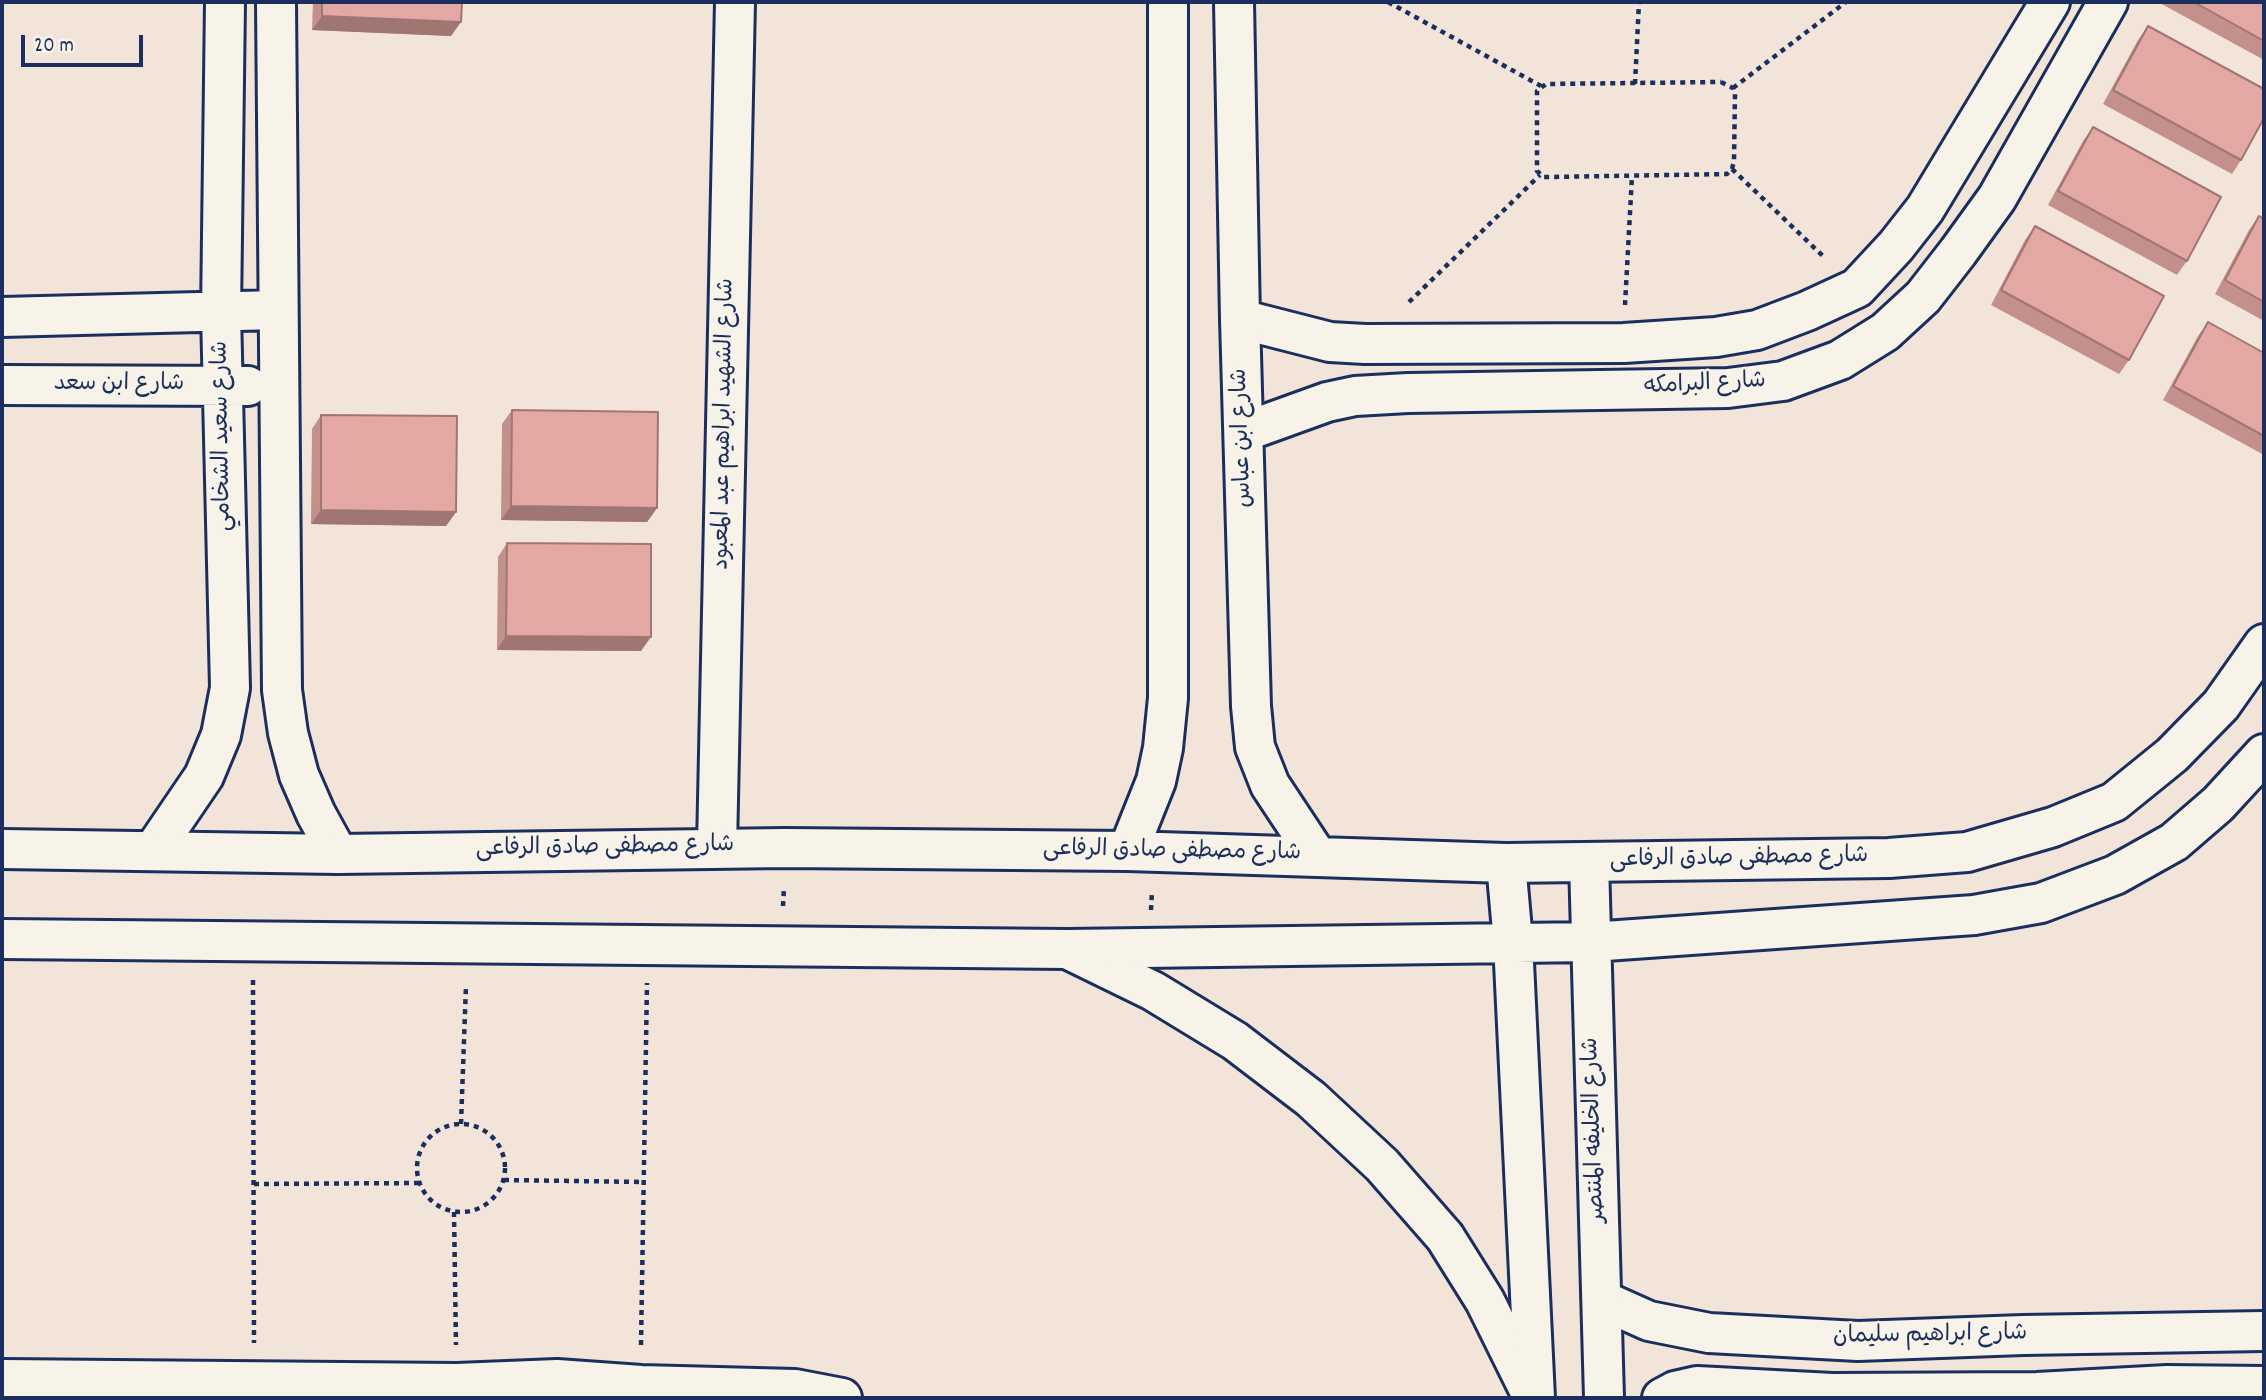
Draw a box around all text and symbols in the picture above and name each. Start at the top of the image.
scale bar [24,21,147,65]
text: 20 m [34,32,74,62]
street label: شارع الشهيد ابراهيم عبد المعبود [710,278,742,570]
street label: شارع سعيد الشخامي [209,340,239,532]
street label: شارع ابن عباس [1228,368,1260,508]
street label: شارع البرامكه [1643,369,1767,403]
street label: شارع ابن سعد [54,372,184,400]
street label: شارع مصطفى صادق الرفاعى [476,833,734,865]
street label: شارع مصطفى صادق الرفاعى [1043,837,1301,869]
street label: شارع مصطفى صادق الرفاعى [1610,844,1868,876]
street label: شارع الخليفه المنتصر [1579,1037,1613,1223]
street label: شارع ابراهيم سليمان [1833,1322,2027,1352]

